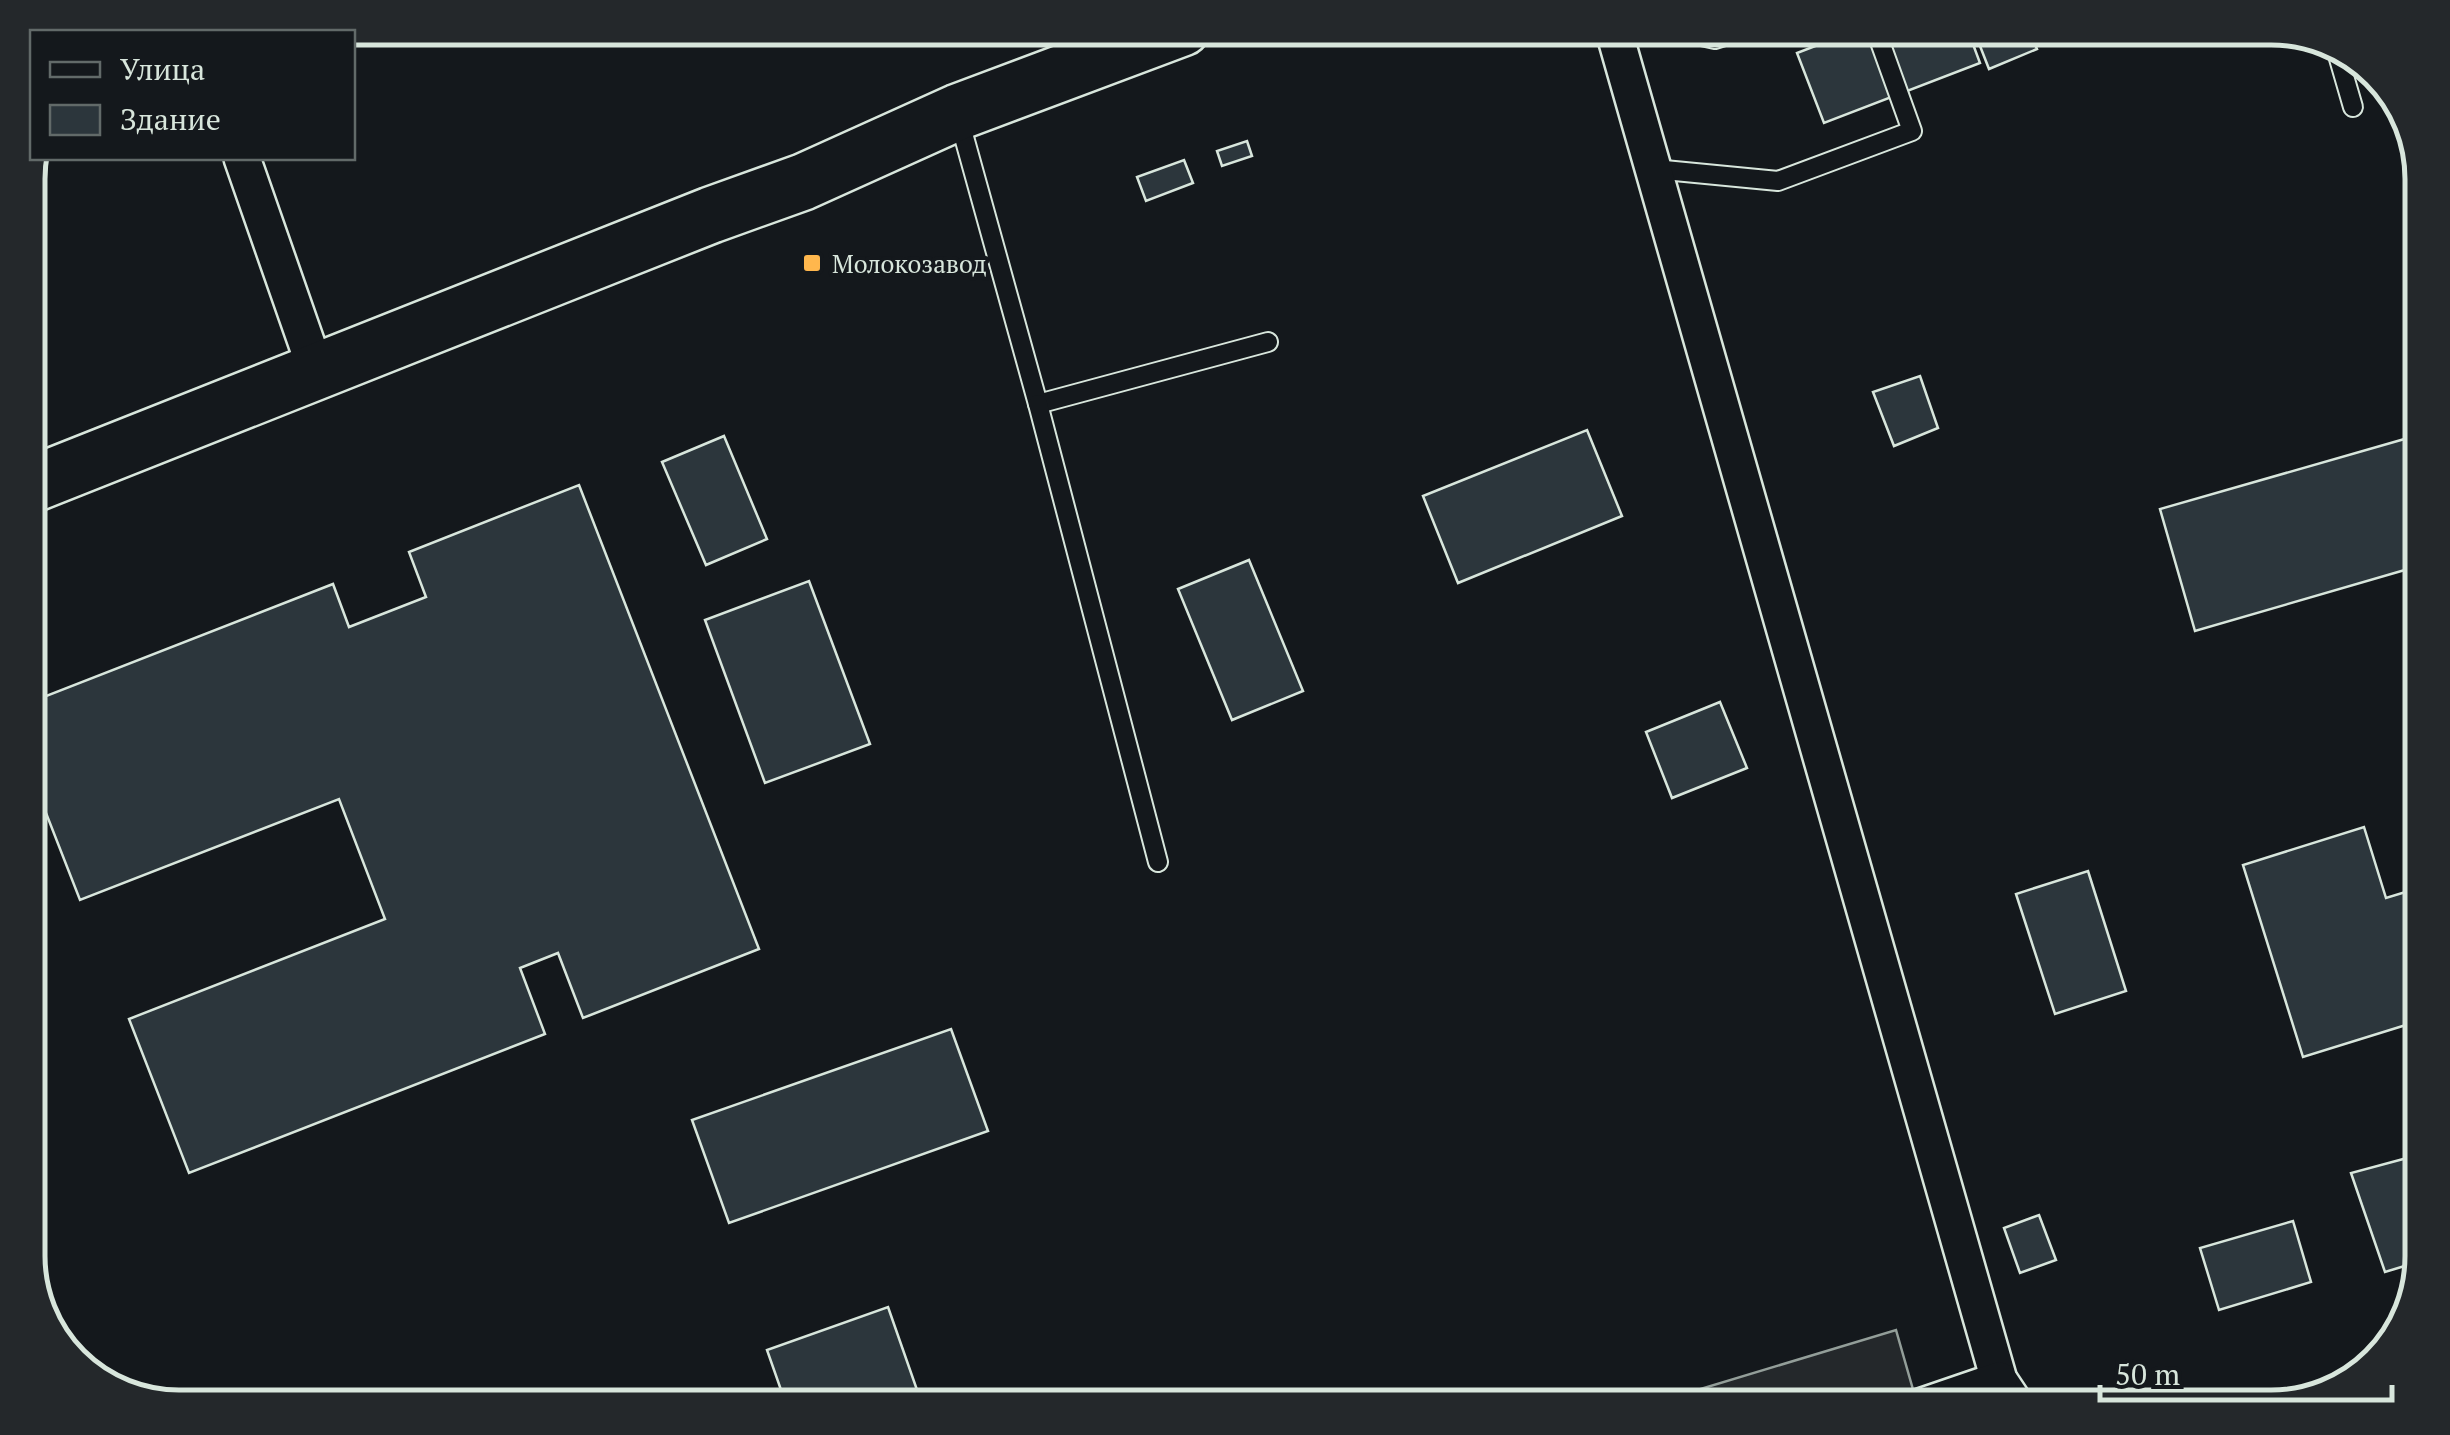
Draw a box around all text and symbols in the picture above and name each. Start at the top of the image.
legend [30,30,355,160]
text: Улица [120,49,205,89]
text: Здание [120,99,221,139]
place label: Молокозавод [832,247,987,280]
marker: Молокозавод [801,252,823,274]
scale bar [2100,1340,2392,1402]
text: 50 m [2115,1354,2180,1394]

